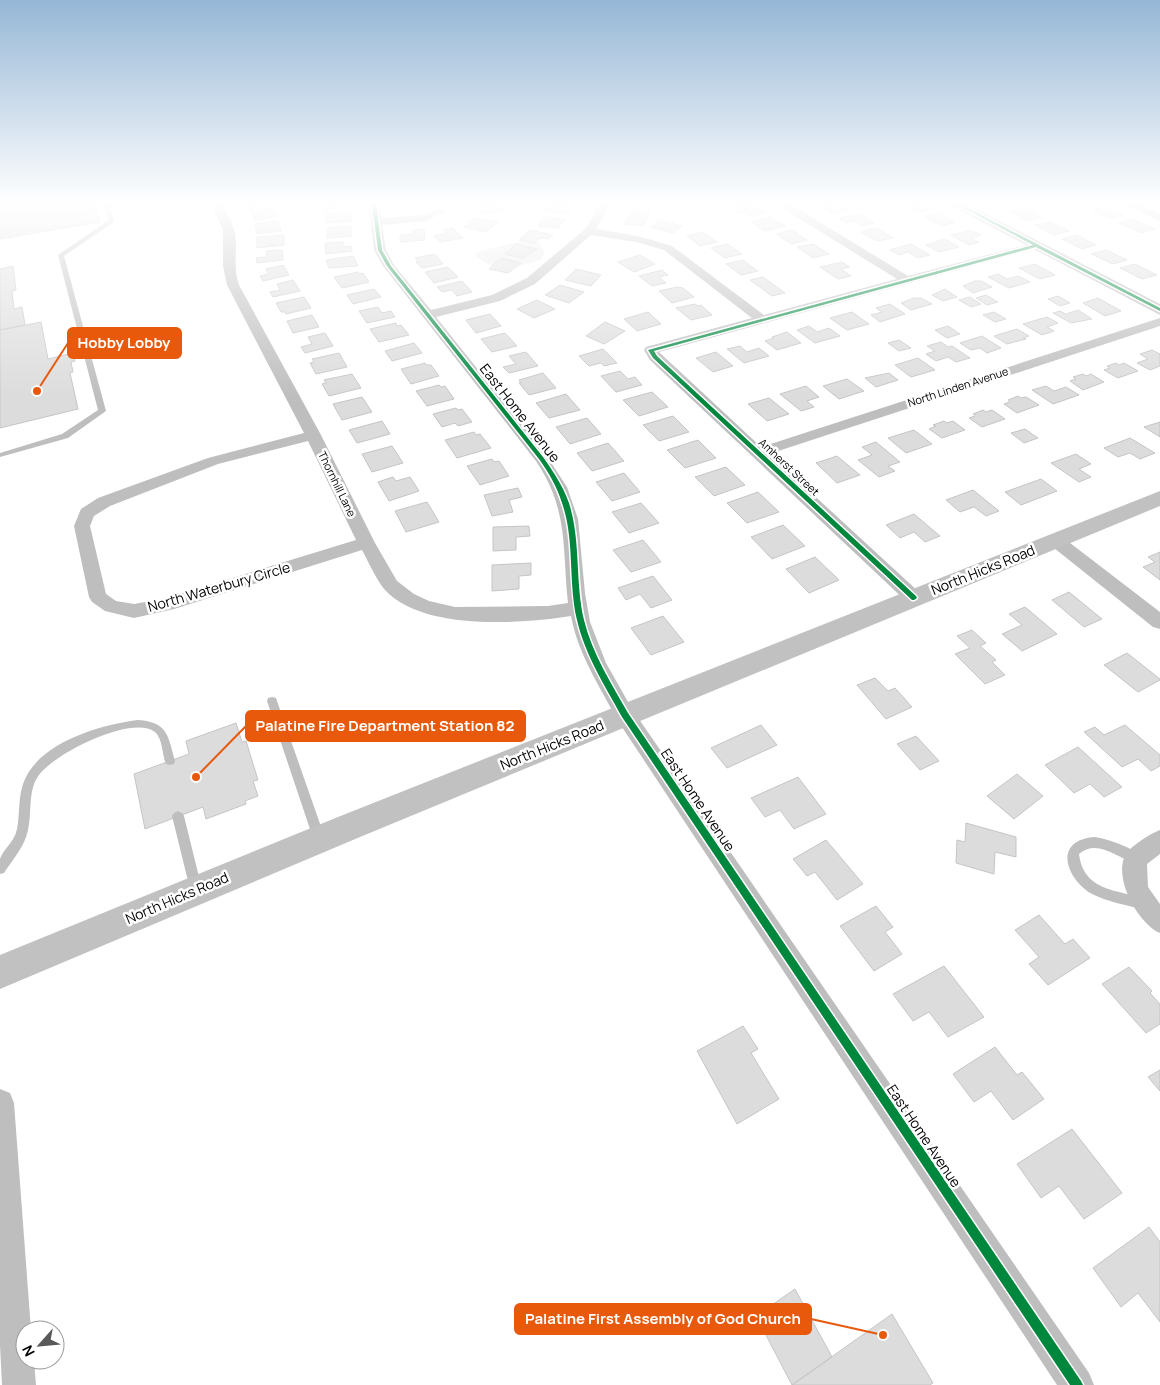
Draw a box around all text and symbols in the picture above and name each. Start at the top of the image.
callout: Hobby Lobby [68,328,181,358]
text: Hobby Lobby [77,332,171,353]
street label: East Home Avenue [476,360,565,466]
street label: North Linden Avenue [906,363,1011,410]
street label: Amherst Street [756,435,823,499]
street label: Thornhill Lane [315,448,360,520]
street label: North Hicks Road [928,540,1038,599]
street label: North Waterbury Circle [145,557,292,616]
callout: Palatine Fire Department Station 82 [246,711,525,741]
text: Palatine Fire Department Station 82 [256,715,515,736]
street label: North Hicks Road [497,715,607,774]
street label: East Home Avenue [657,745,740,855]
street label: North Hicks Road [122,867,231,928]
street label: East Home Avenue [883,1081,966,1191]
callout: Palatine First Assembly of God Church [515,1304,811,1334]
text: Palatine First Assembly of God Church [525,1308,801,1329]
north arrow [15,1320,65,1370]
text: N [17,1342,39,1360]

